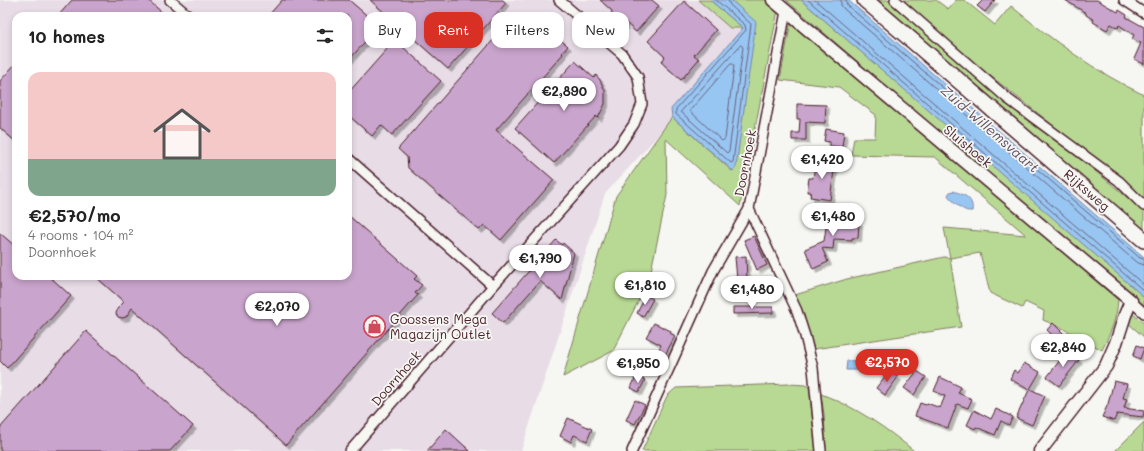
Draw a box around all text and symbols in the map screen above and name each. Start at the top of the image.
chip: Buy [364,12,416,48]
chip: Rent [424,12,483,48]
chip: Filters [491,12,564,48]
chip: New [572,12,629,48]
text: 10 homes [28,25,105,47]
icon: filters [314,25,336,47]
pin: €2,890 [531,78,597,112]
water label: Zuid-Willemsvaart [937,81,1044,177]
text: €2,890 [541,82,587,99]
icon: home [146,98,218,170]
street label: Sluishoek [941,120,996,171]
street label: Doornhoek [730,128,759,198]
pin: €1,420 [789,146,855,180]
text: €1,420 [800,150,844,167]
street label: Rijksweg [1061,165,1114,214]
pin: €1,480 [800,203,866,237]
text: €2,570/mo [28,204,121,226]
text: €1,480 [811,207,855,224]
text: 4 rooms · 104 m² [28,226,133,243]
text: Doornhoek [28,243,96,260]
pin: €1,790 [507,245,573,279]
text: €1,790 [518,249,562,266]
pin: €1,810 [612,272,678,306]
text: €1,810 [624,276,666,293]
pin: €1,480 [719,276,785,310]
text: €1,480 [730,280,774,297]
pin: €2,070 [244,293,310,327]
text: €2,070 [254,297,300,314]
place label: Goossens Mega Magazijn Outlet [390,310,491,342]
shop icon: Goossens Mega Magazijn Outlet [362,313,388,339]
pin: €2,840 [1030,334,1096,368]
text: €2,840 [1040,338,1086,355]
street label: Doornhoek [367,346,424,409]
pin: €2,570 [854,349,920,383]
pin: €1,950 [605,350,671,384]
text: €2,570 [865,353,910,370]
text: €1,950 [616,354,660,371]

